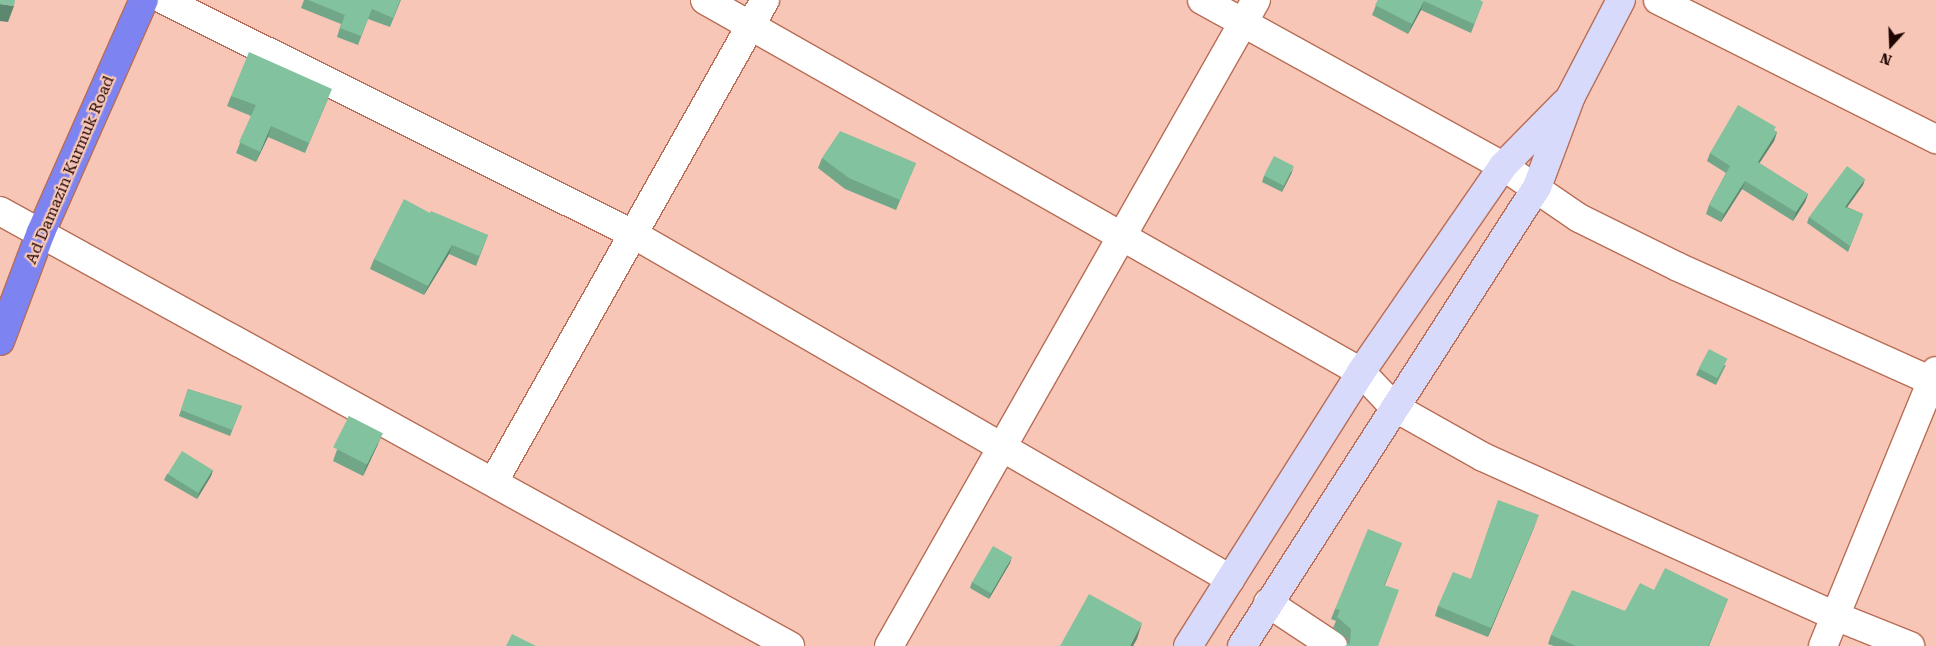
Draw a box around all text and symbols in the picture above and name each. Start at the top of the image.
north arrow [1866,20,1916,70]
text: N [1878,50,1894,68]
street label: Ad Damazin Kurmuk Road [22,73,118,267]

